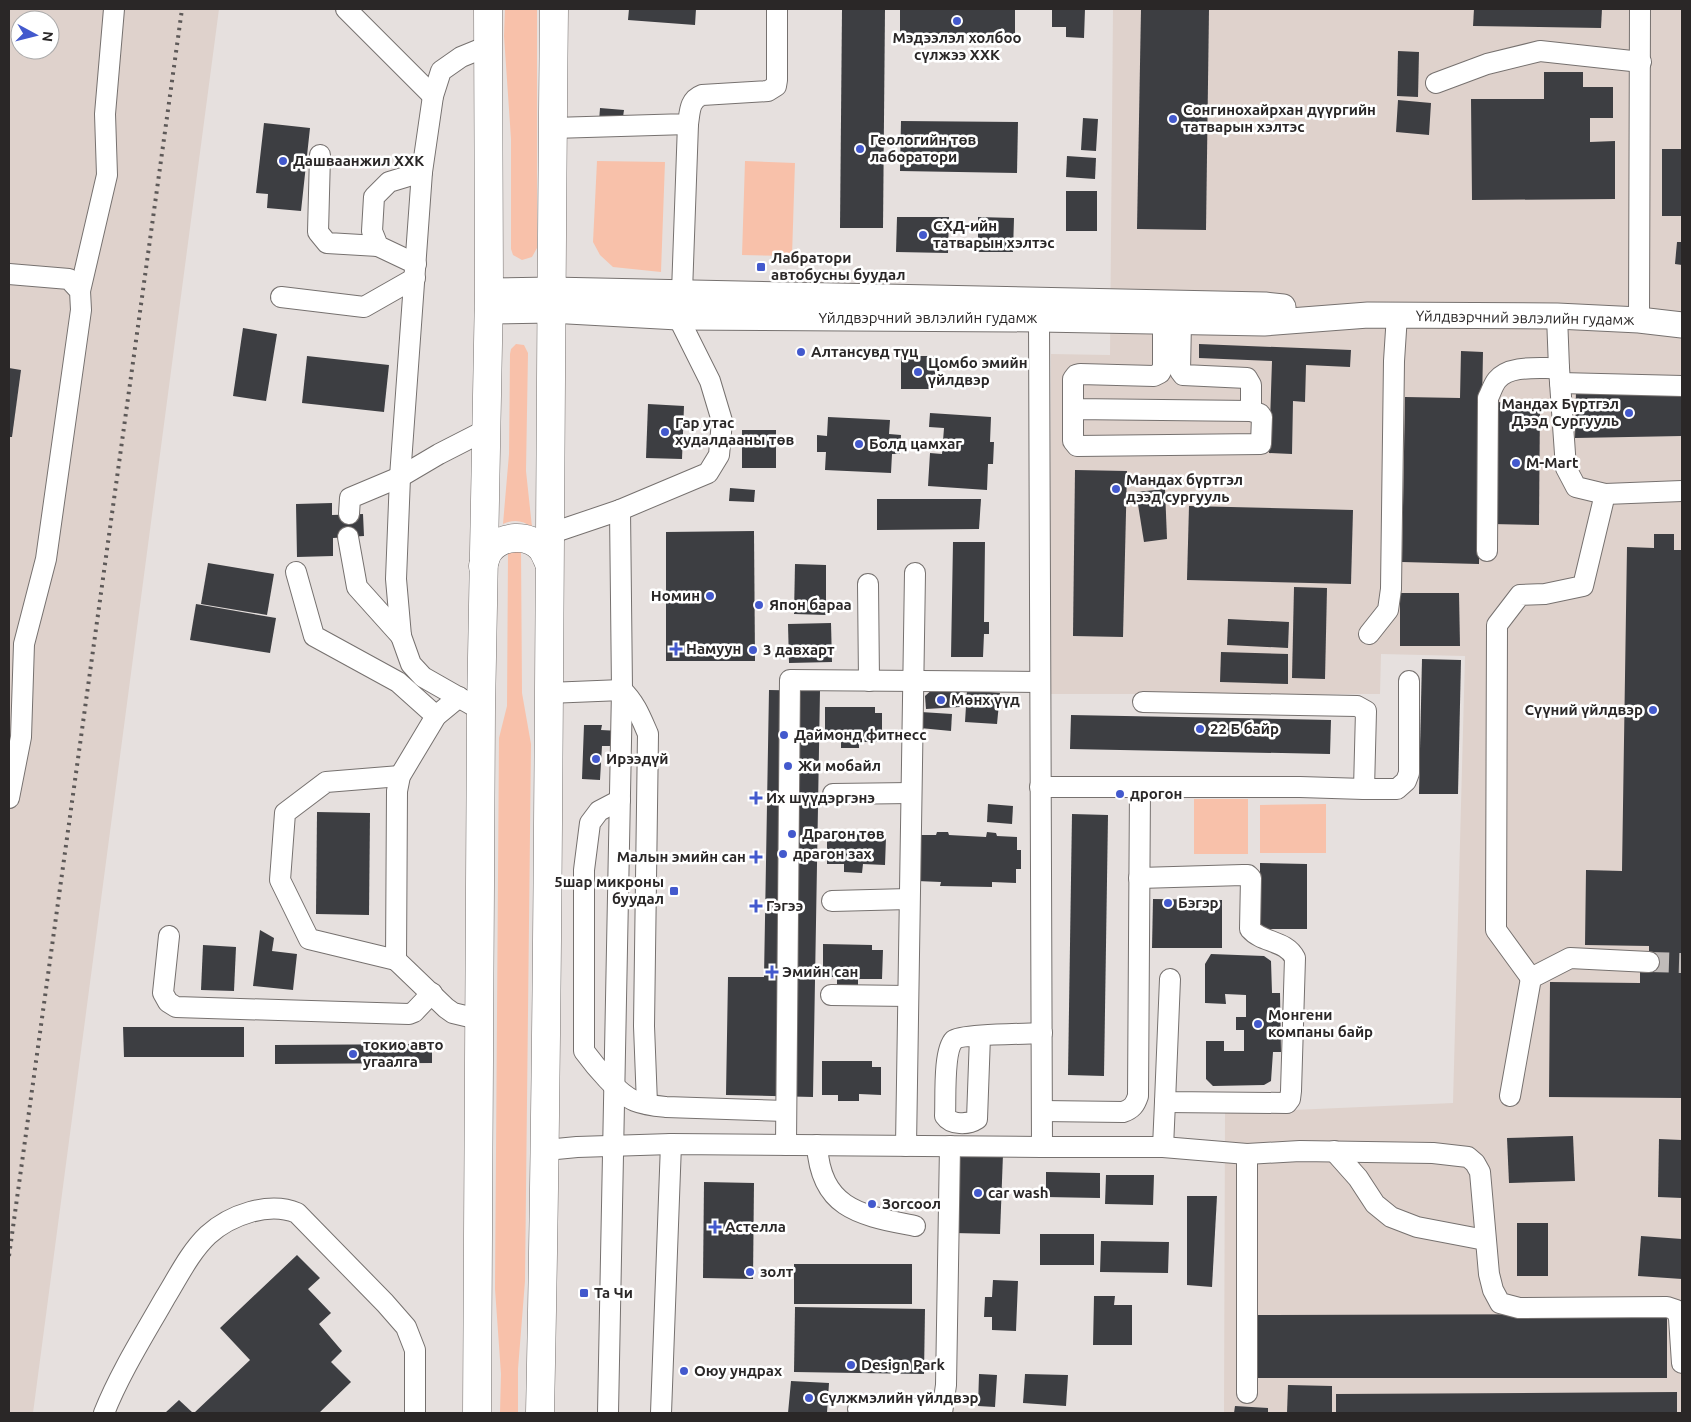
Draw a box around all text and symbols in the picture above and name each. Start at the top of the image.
north arrow [10,10,60,60]
marker: Мэдээлэл холбоо сүлжээ ХХК [951,15,963,27]
place label: Мэдээлэл холбоо сүлжээ ХХК [892,29,1022,63]
text: N [39,30,56,43]
place label: Сонгинохайрхан дүүргийн татварын хэлтэс [1183,101,1376,135]
marker: Сонгинохайрхан дүүргийн татварын хэлтэс [1167,113,1179,125]
place label: Геологийн төв лаборатори [870,131,976,165]
marker: Геологийн төв лаборатори [854,143,866,155]
place label: Дашваанжил ХХК [293,152,424,169]
marker: Дашваанжил ХХК [277,155,289,167]
place label: СХД-ийн татварын хэлтэс [933,217,1055,251]
marker: СХД-ийн татварын хэлтэс [917,229,929,241]
place label: Лабратори автобусны буудал [771,249,905,283]
marker: Лабратори автобусны буудал [755,261,767,273]
street label: Үйлдвэрчний эвлэлийн гудамж [1415,307,1635,328]
street label: Үйлдвэрчний эвлэлийн гудамж [819,309,1038,326]
place label: Алтансувд түц [811,343,918,360]
marker: Алтансувд түц [795,346,807,358]
place label: Цомбо эмийн үйлдвэр [928,354,1028,388]
marker: Цомбо эмийн үйлдвэр [912,366,924,378]
place label: Мандах Бүртгэл Дээд Сургууль [1501,395,1619,429]
marker: Мандах Бүртгэл Дээд Сургууль [1623,407,1635,419]
place label: Гар утас худалдааны төв [675,414,794,448]
marker: Гар утас худалдааны төв [659,426,671,438]
place label: Болд цамхаг [869,435,962,452]
marker: Болд цамхаг [853,438,865,450]
place label: M-Mart [1526,454,1579,471]
marker: M-Mart [1510,457,1522,469]
place label: Мандах бүртгэл дээд сургууль [1126,471,1243,505]
marker: Мандах бүртгэл дээд сургууль [1110,483,1122,495]
place label: Номин [651,587,700,604]
marker: Номин [704,590,716,602]
place label: Япон бараа [769,596,852,613]
marker: Япон бараа [753,599,765,611]
place label: Намуун [686,640,741,657]
place label: 3 давхарт [763,641,835,658]
marker: Намуун [670,643,682,655]
marker: 3 давхарт [747,644,759,656]
place label: Мөнх үүд [951,691,1020,708]
marker: Мөнх үүд [935,694,947,706]
place label: Сүүний үйлдвэр [1525,701,1643,718]
marker: Сүүний үйлдвэр [1647,704,1659,716]
place label: 22 Б байр [1210,720,1279,737]
marker: 22 Б байр [1194,723,1206,735]
place label: Даймонд фитнесс [794,726,927,743]
marker: Даймонд фитнесс [778,729,790,741]
place label: Ирээдүй [606,750,669,767]
marker: Ирээдүй [590,753,602,765]
place label: Жи мобайл [798,757,881,774]
marker: Жи мобайл [782,760,794,772]
place label: дрогон [1130,785,1182,802]
marker: дрогон [1114,788,1126,800]
place label: Их шүүдэргэнэ [766,789,875,806]
marker: Их шүүдэргэнэ [750,792,762,804]
place label: Драгон төв [802,825,885,842]
marker: Драгон төв [786,828,798,840]
place label: драгон зах [793,845,872,862]
place label: Малын эмийн сан [617,848,746,865]
marker: драгон зах [777,848,789,860]
marker: Малын эмийн сан [750,851,762,863]
place label: 5шар микроны буудал [554,873,664,907]
marker: 5шар микроны буудал [668,885,680,897]
place label: Бэгэр [1178,894,1219,911]
place label: Гэгээ [766,897,803,914]
marker: Бэгэр [1162,897,1174,909]
marker: Гэгээ [750,900,762,912]
place label: Эмийн сан [782,963,858,980]
marker: Эмийн сан [766,966,778,978]
place label: Монгени компаны байр [1268,1006,1373,1040]
marker: Монгени компаны байр [1252,1018,1264,1030]
place label: токио авто угаалга [363,1036,443,1070]
marker: токио авто угаалга [347,1048,359,1060]
place label: car wash [988,1184,1049,1201]
marker: car wash [972,1187,984,1199]
place label: Зогсоол [882,1195,941,1212]
marker: Зогсоол [866,1198,878,1210]
place label: Астелла [725,1218,786,1235]
marker: Астелла [709,1221,721,1233]
place label: золт [760,1263,794,1280]
marker: золт [744,1266,756,1278]
place label: Та Чи [594,1284,633,1301]
marker: Та Чи [578,1287,590,1299]
place label: Design Park [861,1356,946,1373]
marker: Design Park [845,1359,857,1371]
place label: Оюу ундрах [694,1362,782,1379]
marker: Оюу ундрах [678,1365,690,1377]
place label: Сүлжмэлийн үйлдвэр [819,1389,979,1406]
marker: Сүлжмэлийн үйлдвэр [803,1392,815,1404]

